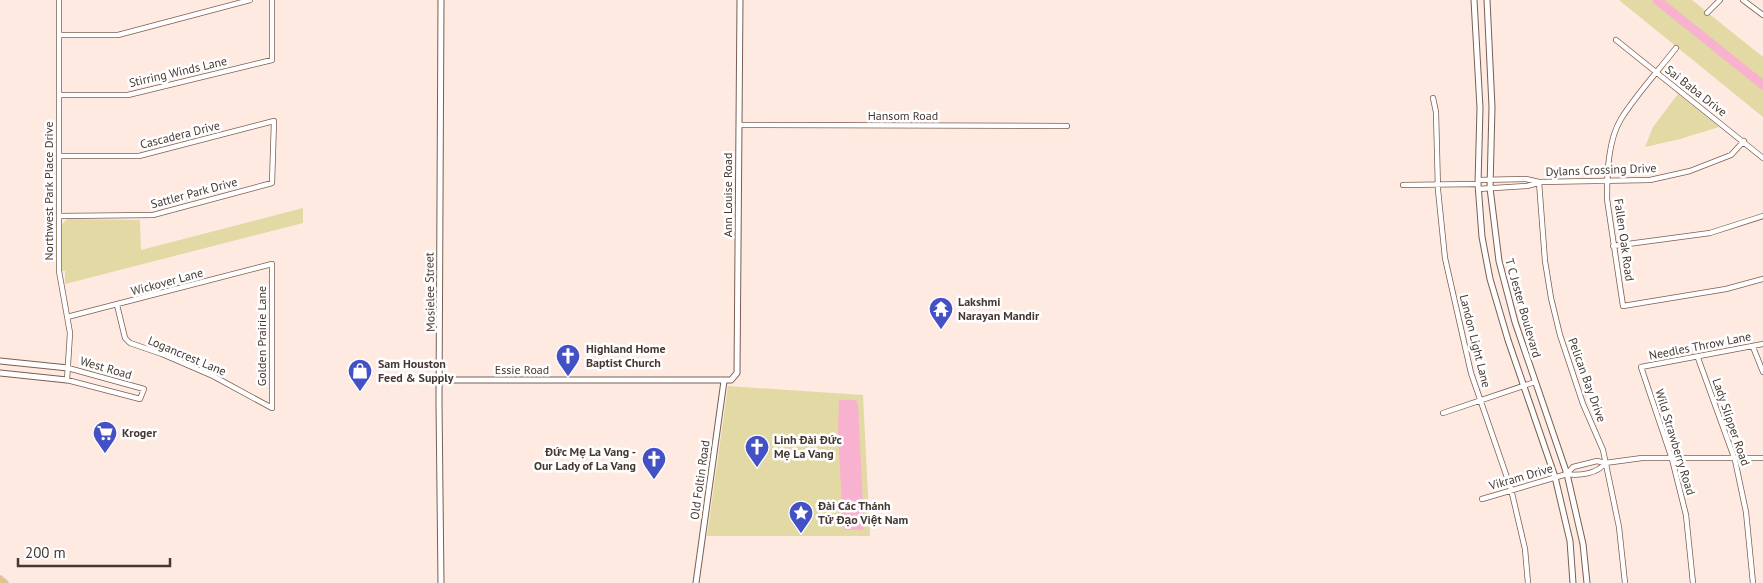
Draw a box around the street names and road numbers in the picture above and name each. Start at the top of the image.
street label: Stirring Winds Lane [127,53,228,90]
street label: Sai Baba Drive [1662,62,1730,119]
street label: Hansom Road [868,108,938,123]
street label: Cascadera Drive [138,117,221,152]
street label: Northwest Park Place Drive [41,121,56,261]
street label: Ann Louise Road [720,153,735,237]
street label: Dylans Crossing Drive [1545,160,1657,179]
street label: Sattler Park Drive [149,174,239,211]
street label: Fallen Oak Road [1611,198,1638,282]
street label: Mosielee Street [421,252,438,332]
street label: T C Jester Boulevard [1502,257,1545,359]
street label: Wickover Lane [129,265,205,298]
street label: Golden Prairie Lane [254,286,269,386]
street label: Landon Light Lane [1457,293,1494,389]
street label: Needles Throw Lane [1647,328,1752,363]
street label: Logancrest Lane [146,332,229,379]
street label: Pelican Bay Drive [1565,336,1610,424]
street label: West Road [78,353,134,382]
street label: Essie Road [495,362,549,377]
street label: Lady Slipper Road [1709,376,1753,468]
street label: Wild Strawberry Road [1652,387,1699,497]
street label: Old Foltin Road [687,439,712,521]
street label: Vikram Drive [1486,460,1554,493]

